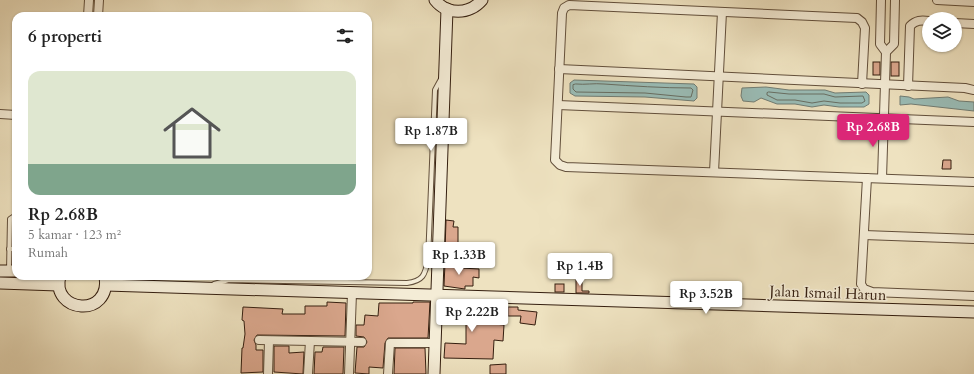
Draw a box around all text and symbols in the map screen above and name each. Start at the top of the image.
map controls [922,12,962,52]
button: layers [922,12,962,52]
text: 6 properti [28,25,102,48]
icon: filters [334,25,356,47]
icon: home [156,97,228,169]
pin: Rp 2.68B [832,114,914,148]
pin: Rp 1.87B [390,118,472,152]
text: Rp 2.68B [846,118,900,136]
text: Rp 1.87B [404,122,458,140]
text: Rp 2.68B [28,203,98,226]
text: 5 kamar · 123 m² [28,226,121,244]
pin: Rp 1.33B [418,242,500,276]
text: Rumah [28,244,68,262]
text: Rp 1.33B [432,246,486,264]
pin: Rp 1.4B [543,253,617,287]
text: Rp 1.4B [557,257,603,275]
pin: Rp 3.52B [665,281,747,315]
street label: Jalan Ismail Harun [767,281,887,305]
text: Rp 3.52B [679,285,733,303]
pin: Rp 2.22B [431,299,513,333]
text: Rp 2.22B [445,303,499,321]

